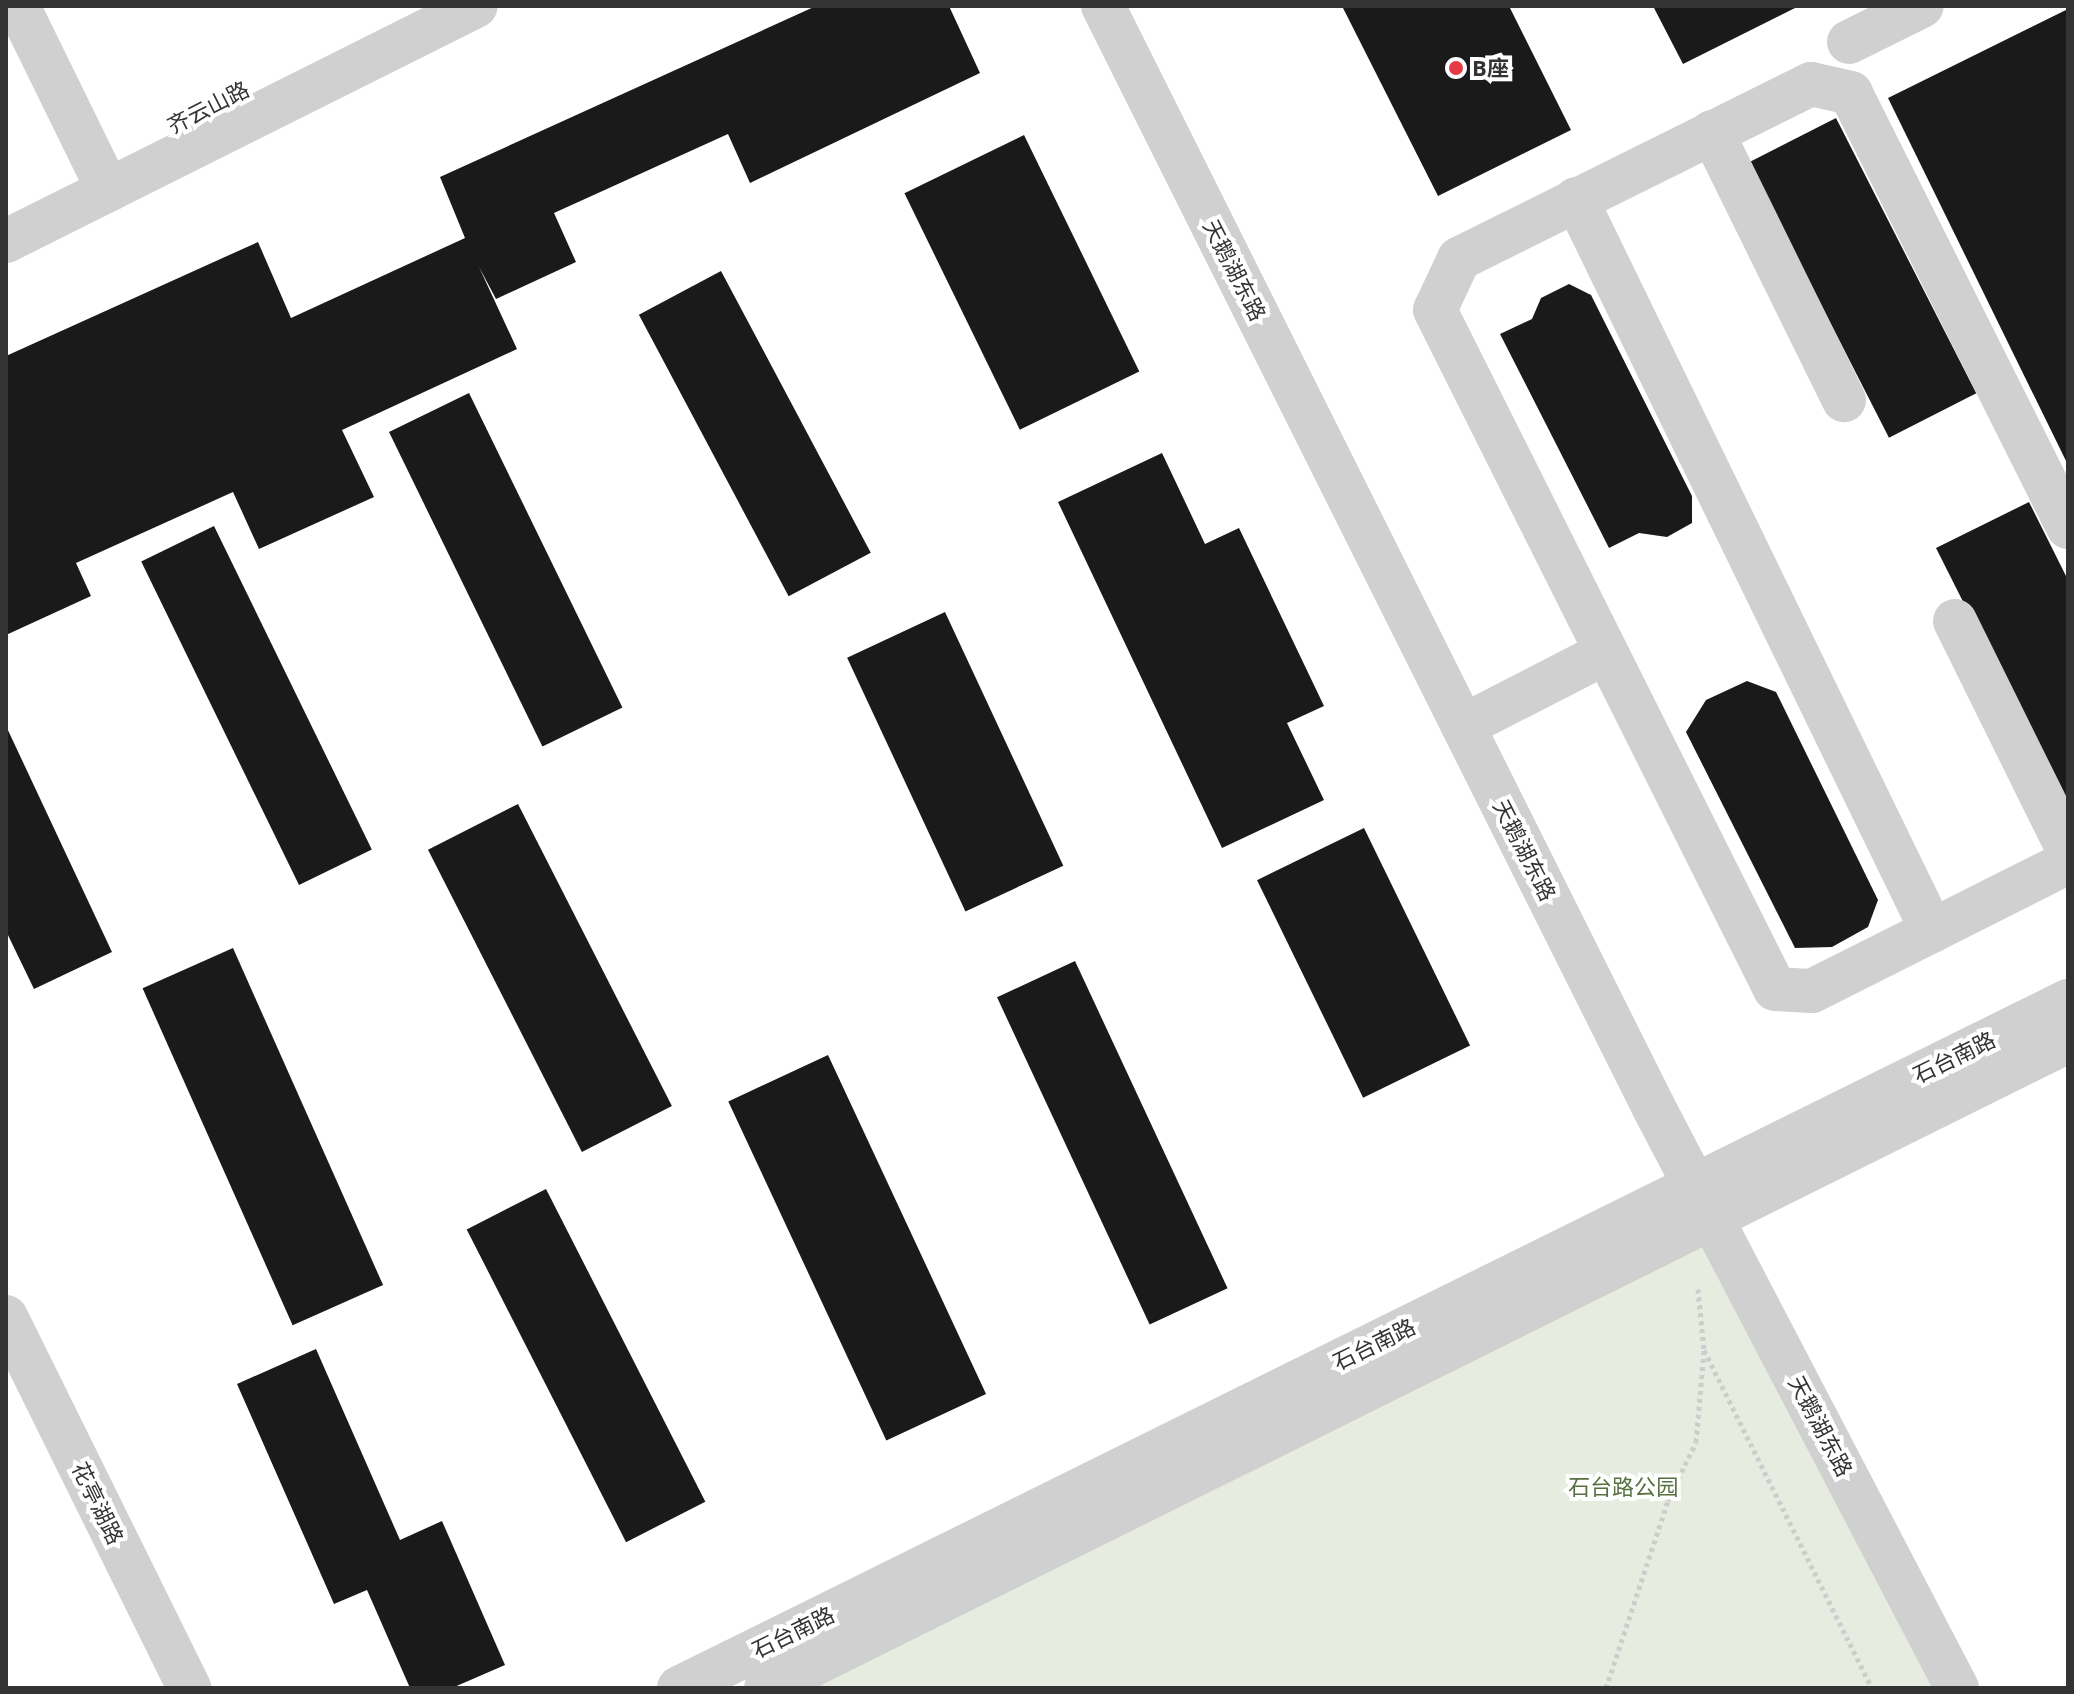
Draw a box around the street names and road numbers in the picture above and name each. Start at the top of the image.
street label: 齐云山路 [163,75,253,139]
street label: 天鹅湖东路 [1198,215,1272,325]
street label: 天鹅湖东路 [1488,795,1562,905]
street label: 石台南路 [1909,1026,1999,1088]
street label: 石台南路 [1329,1313,1419,1375]
street label: 天鹅湖东路 [1784,1371,1858,1481]
street label: 花亭湖路 [67,1458,129,1548]
street label: 石台南路 [748,1601,838,1663]

